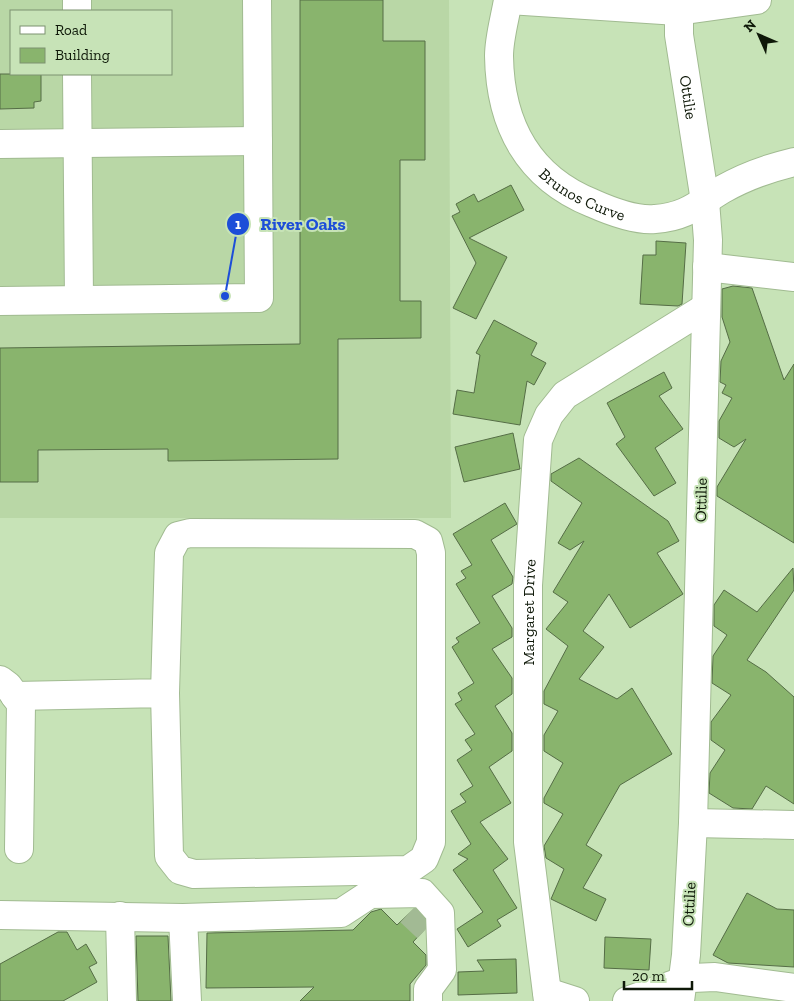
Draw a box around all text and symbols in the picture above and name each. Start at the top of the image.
legend [10,10,172,75]
north arrow [734,10,784,60]
text: N [740,16,760,36]
text: Road [55,21,88,39]
text: Building [55,46,110,64]
street label: Ottilie [676,74,702,121]
street label: Brunos Curve [535,164,627,224]
callout: River Oaks [225,208,356,241]
text: River Oaks [260,213,346,235]
text: 1 [235,215,241,233]
street label: Ottilie [691,478,711,522]
street label: Margaret Drive [518,558,539,665]
street label: Ottilie [678,881,700,927]
scale bar [624,958,692,990]
text: 20 m [632,967,665,985]

